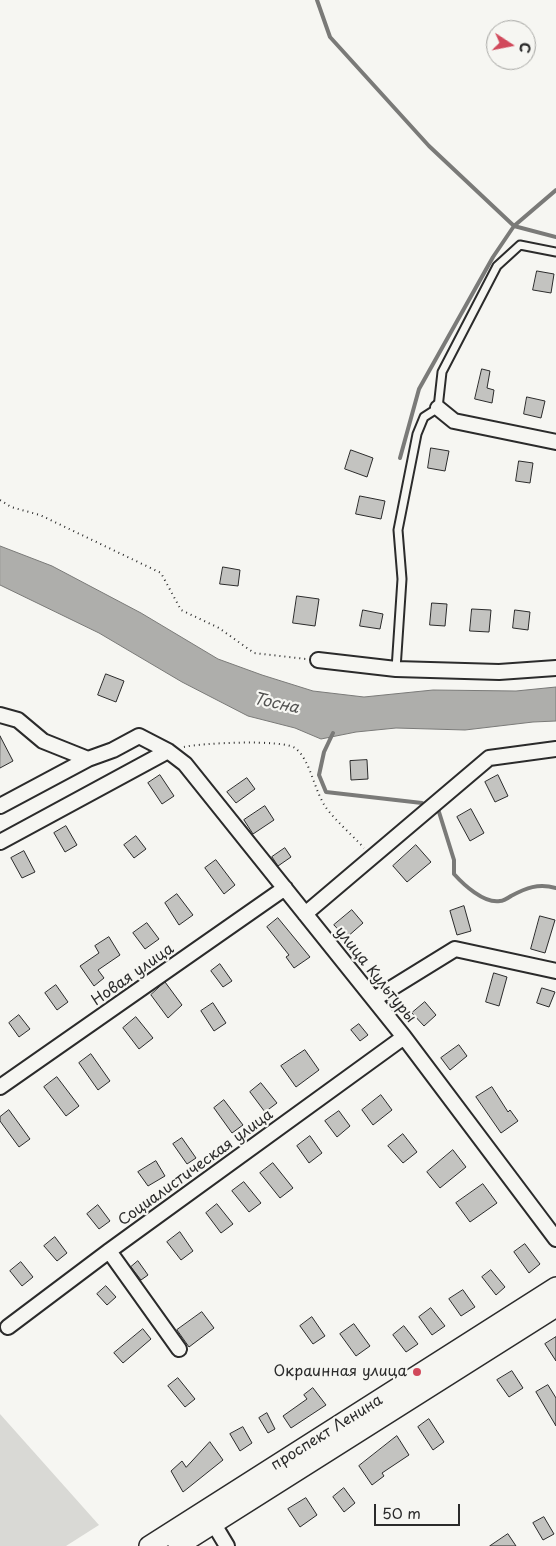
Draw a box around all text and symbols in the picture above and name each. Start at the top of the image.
north arrow [486,20,536,70]
text: С [514,41,537,55]
water label: Тосна [251,690,301,718]
street label: улица Культуры [331,923,419,1027]
street label: Новая улица [89,940,177,1010]
street label: Социалистическая улица [115,1106,277,1230]
place label: Окраинная улица [273,1363,407,1381]
marker: Окраинная улица [411,1366,423,1378]
street label: проспект Ленина [268,1391,386,1475]
scale bar [376,1494,462,1526]
text: 50 m [382,1501,421,1524]

